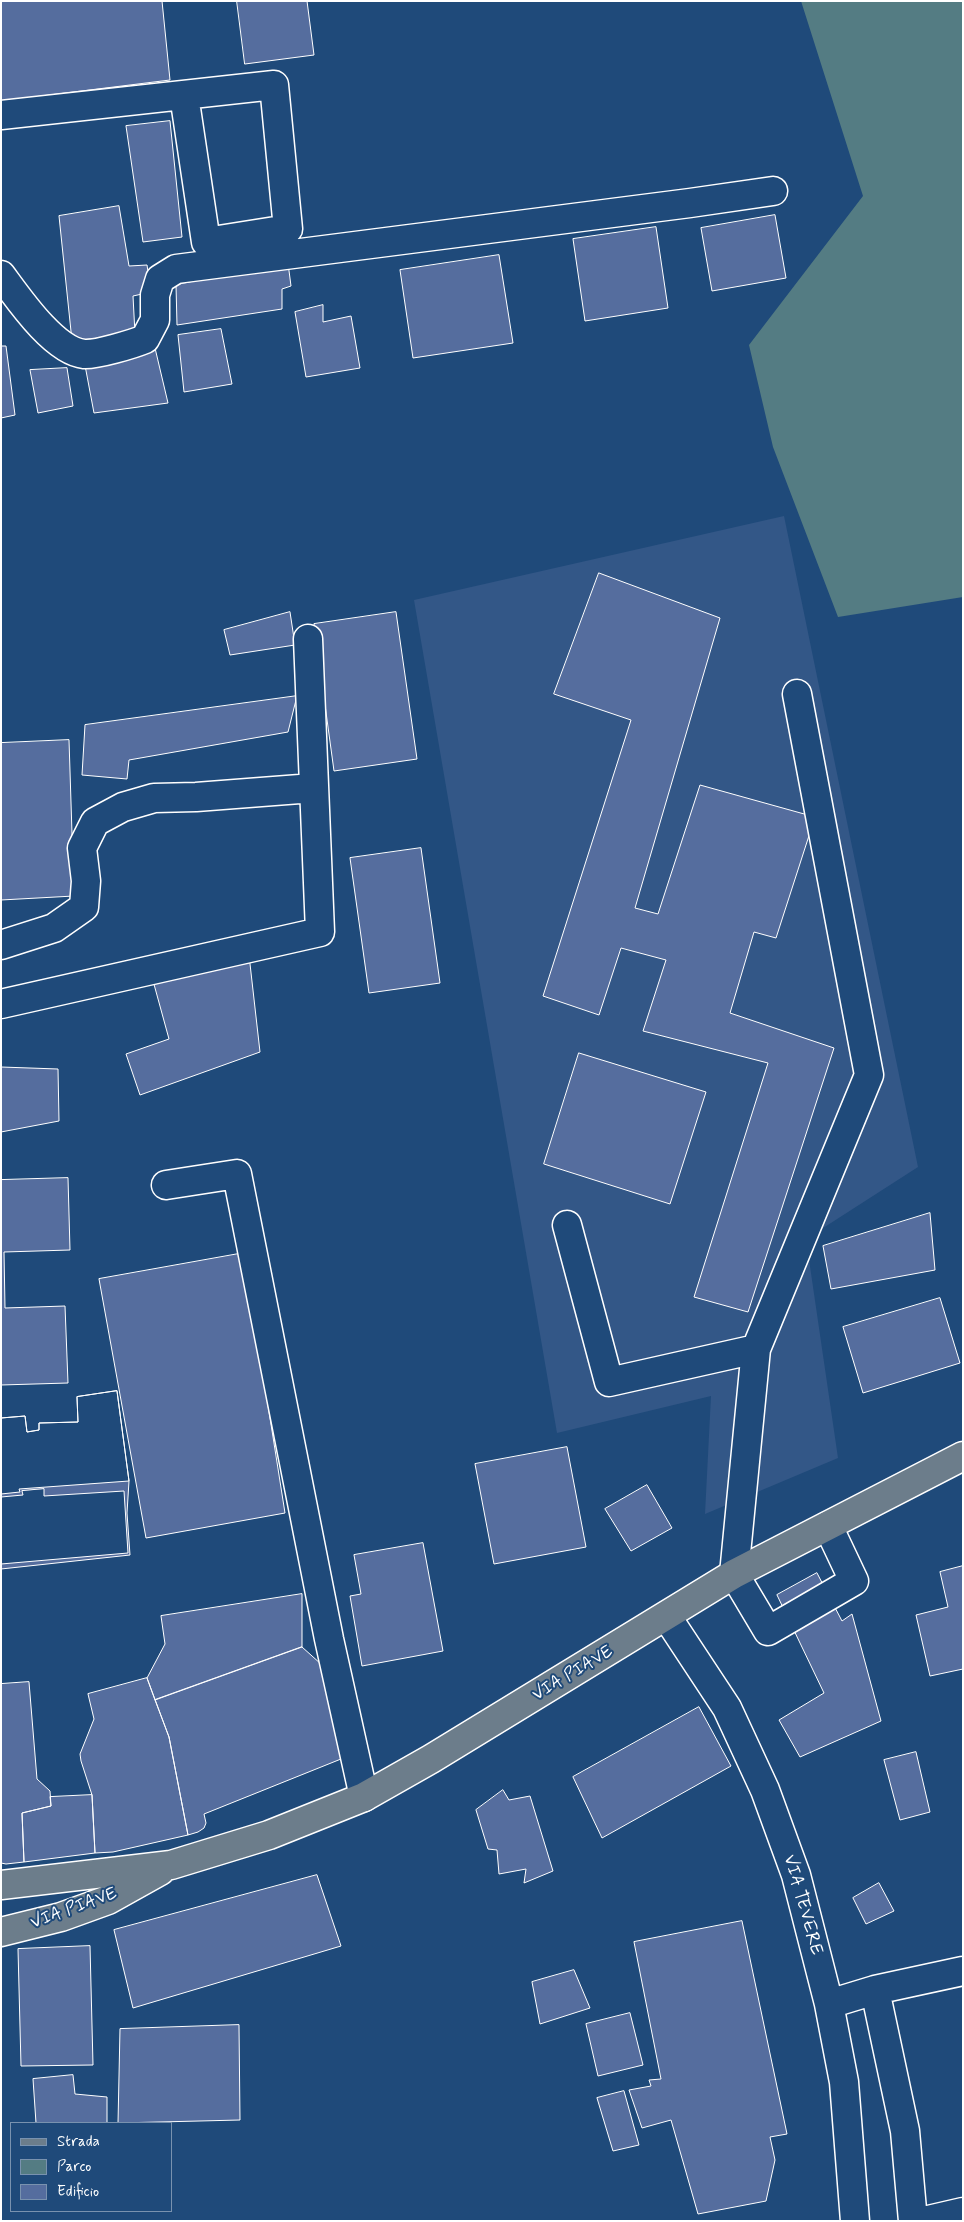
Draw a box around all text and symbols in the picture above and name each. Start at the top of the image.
street label: VIA PIAVE [529,1641,617,1707]
street label: VIA TEVERE [777,1852,827,1958]
street label: VIA PIAVE [28,1883,120,1935]
legend [10,2122,172,2212]
text: Strada [57,2132,100,2152]
text: Parco [57,2157,91,2177]
text: Edificio [57,2182,99,2202]

